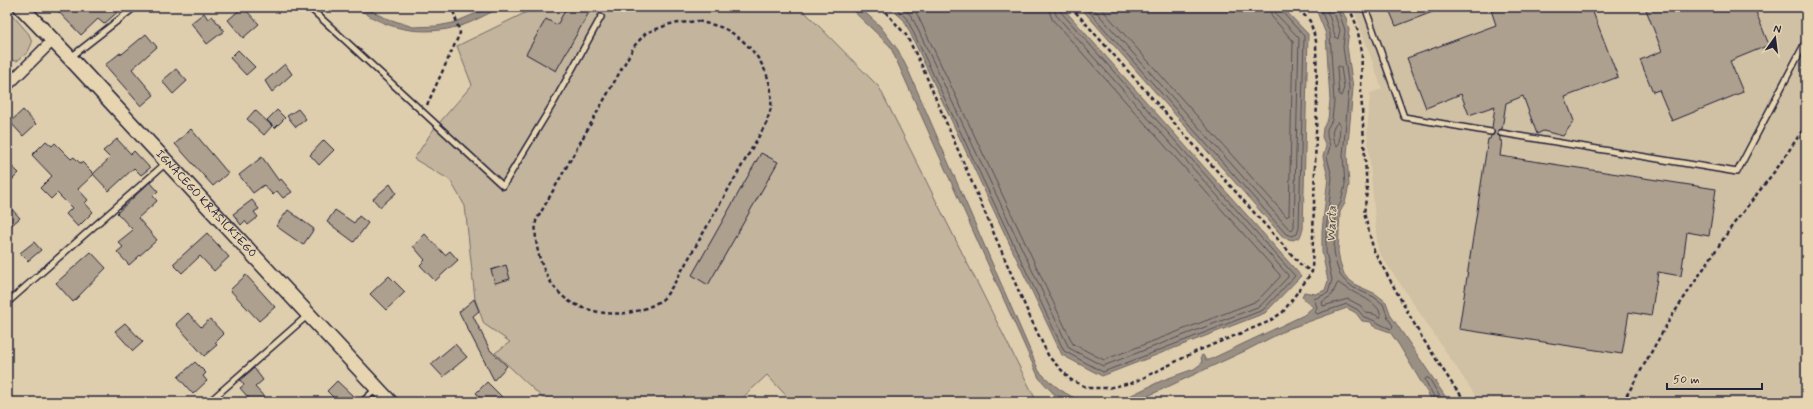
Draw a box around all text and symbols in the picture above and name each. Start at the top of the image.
north arrow [1755,18,1795,58]
text: N [1772,22,1782,37]
street label: IGNACEGO KRASICKIEGO [151,146,260,261]
water label: Warta [1323,205,1341,242]
scale bar [1667,365,1762,391]
text: 50 m [1673,372,1700,388]

